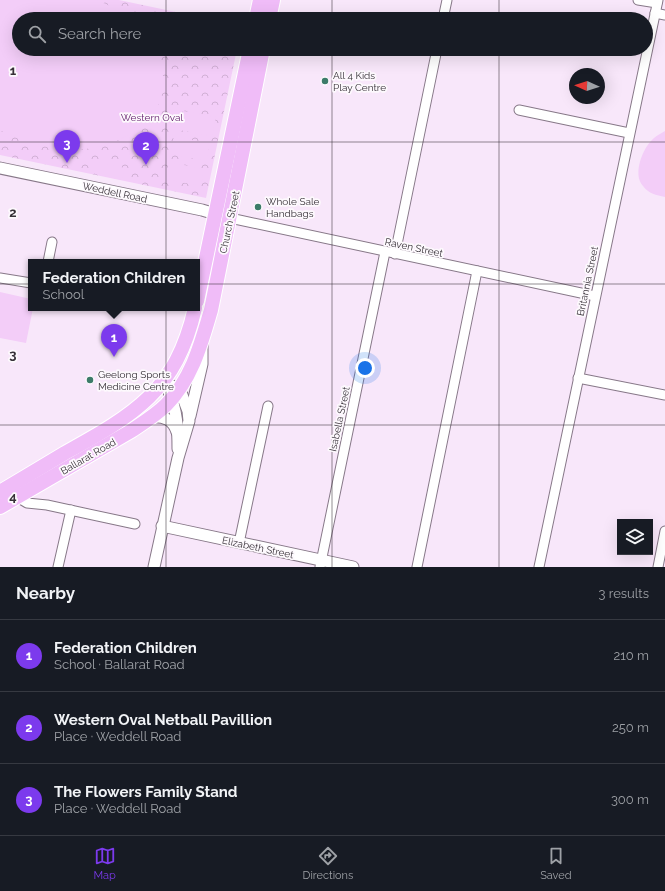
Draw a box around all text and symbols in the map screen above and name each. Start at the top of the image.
search box [12,12,653,56]
icon: search [26,23,48,45]
text: Search here [58,25,141,43]
text: 1 [10,63,17,78]
north arrow [569,68,605,104]
place label: All 4 Kids Play Centre [333,70,386,93]
marker: All 4 Kids Play Centre [320,76,330,86]
park label: Western Oval [121,112,183,123]
pin: 3 [54,130,80,163]
pin: 2 [133,132,159,165]
street label: Weddell Road [82,180,148,205]
street label: Church Street [217,189,242,254]
place label: Whole Sale Handbags [266,196,320,219]
marker: Whole Sale Handbags [253,202,263,212]
text: 2 [9,205,17,220]
street label: Raven Street [384,236,444,259]
street label: Britannia Street [575,245,600,317]
popup [28,259,200,311]
text: Federation Children [43,269,185,287]
text: School [43,287,84,302]
pin: 1 [101,324,127,357]
text: 3 [9,347,17,362]
your location [355,358,375,378]
place label: Geelong Sports Medicine Centre [98,369,174,392]
marker: Geelong Sports Medicine Centre [85,375,95,385]
street label: Isabella Street [327,385,352,452]
street label: Ballarat Road [59,436,118,477]
text: 4 [9,489,17,504]
map controls [617,519,653,555]
button: layers [617,519,653,555]
street label: Elizabeth Street [221,535,295,561]
text: Nearby [16,583,75,603]
text: 3 results [599,586,649,601]
text: Federation Children [54,639,197,657]
text: 1 [26,648,32,663]
text: 210 m [613,648,649,663]
text: School · Ballarat Road [54,657,185,672]
text: Western Oval Netball Pavillion [54,711,272,729]
text: 2 [25,720,33,735]
text: 250 m [612,720,649,735]
text: Place · Weddell Road [54,729,181,744]
text: The Flowers Family Stand [54,783,238,801]
text: 3 [25,792,33,807]
text: 300 m [611,792,649,807]
text: Place · Weddell Road [54,801,181,816]
tab: Map [93,845,116,882]
tab: Directions [303,845,353,882]
tab: Saved [540,845,572,882]

